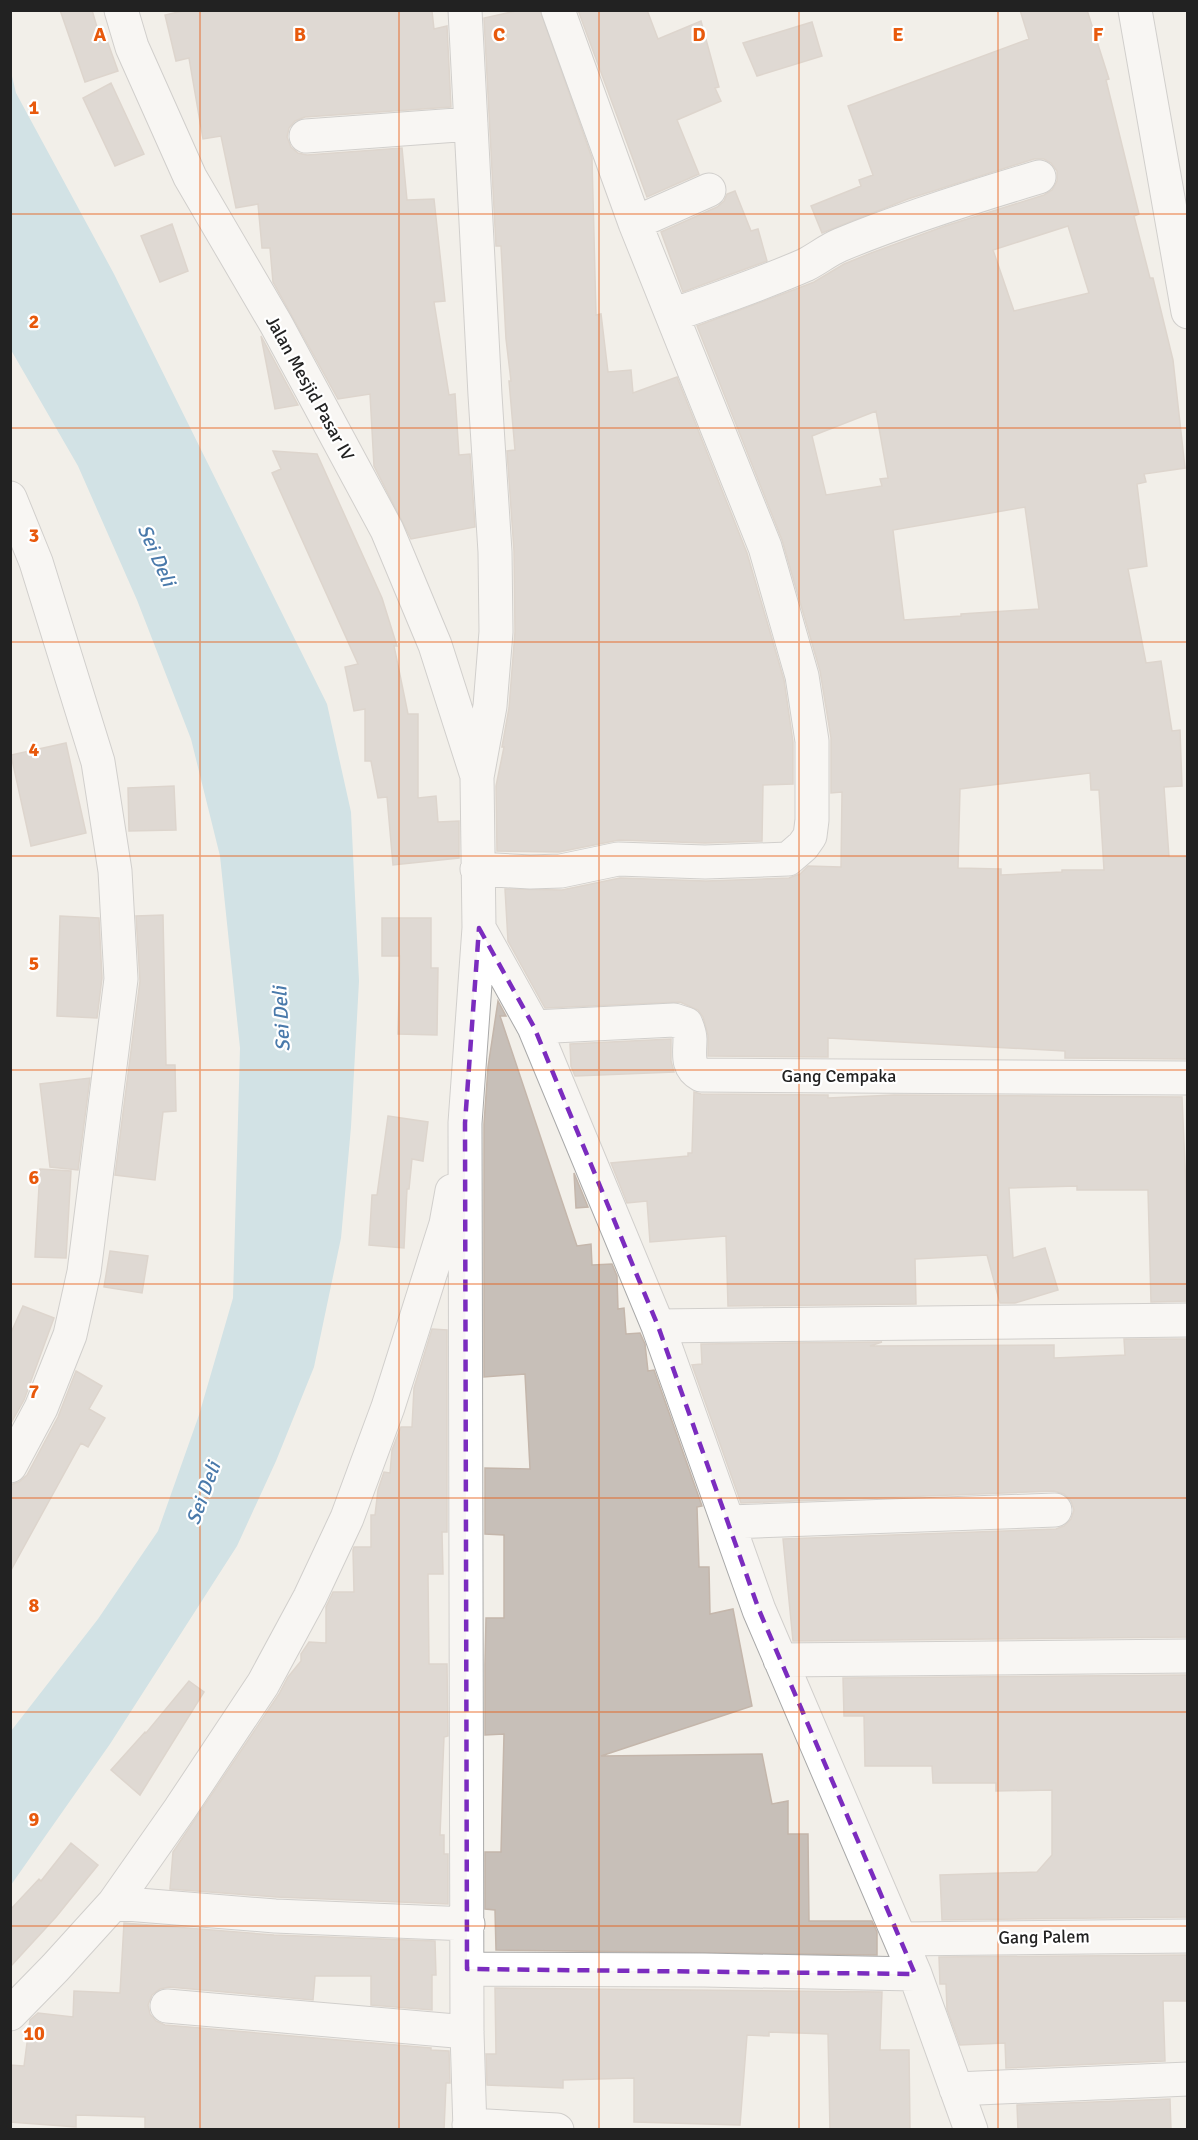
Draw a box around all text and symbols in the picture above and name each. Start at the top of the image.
text: A [94,22,107,47]
text: B [294,22,306,47]
text: C [493,22,505,47]
text: D [692,22,706,47]
text: E [892,22,904,47]
text: F [1093,22,1104,47]
text: 1 [29,95,40,120]
text: 2 [29,309,39,334]
street label: Jalan Mesjid Pasar IV [261,312,359,465]
water label: Sei Deli [132,520,182,591]
text: 3 [29,523,39,548]
text: 4 [29,737,40,762]
text: 5 [29,951,39,976]
water label: Sei Deli [267,984,296,1052]
street label: Gang Cempaka [782,1065,896,1087]
text: 6 [29,1165,40,1190]
text: 7 [29,1379,40,1404]
water label: Sei Deli [181,1457,227,1528]
text: 8 [29,1593,40,1618]
text: 9 [29,1807,40,1832]
street label: Gang Palem [998,1925,1090,1949]
text: 10 [23,2021,45,2046]

